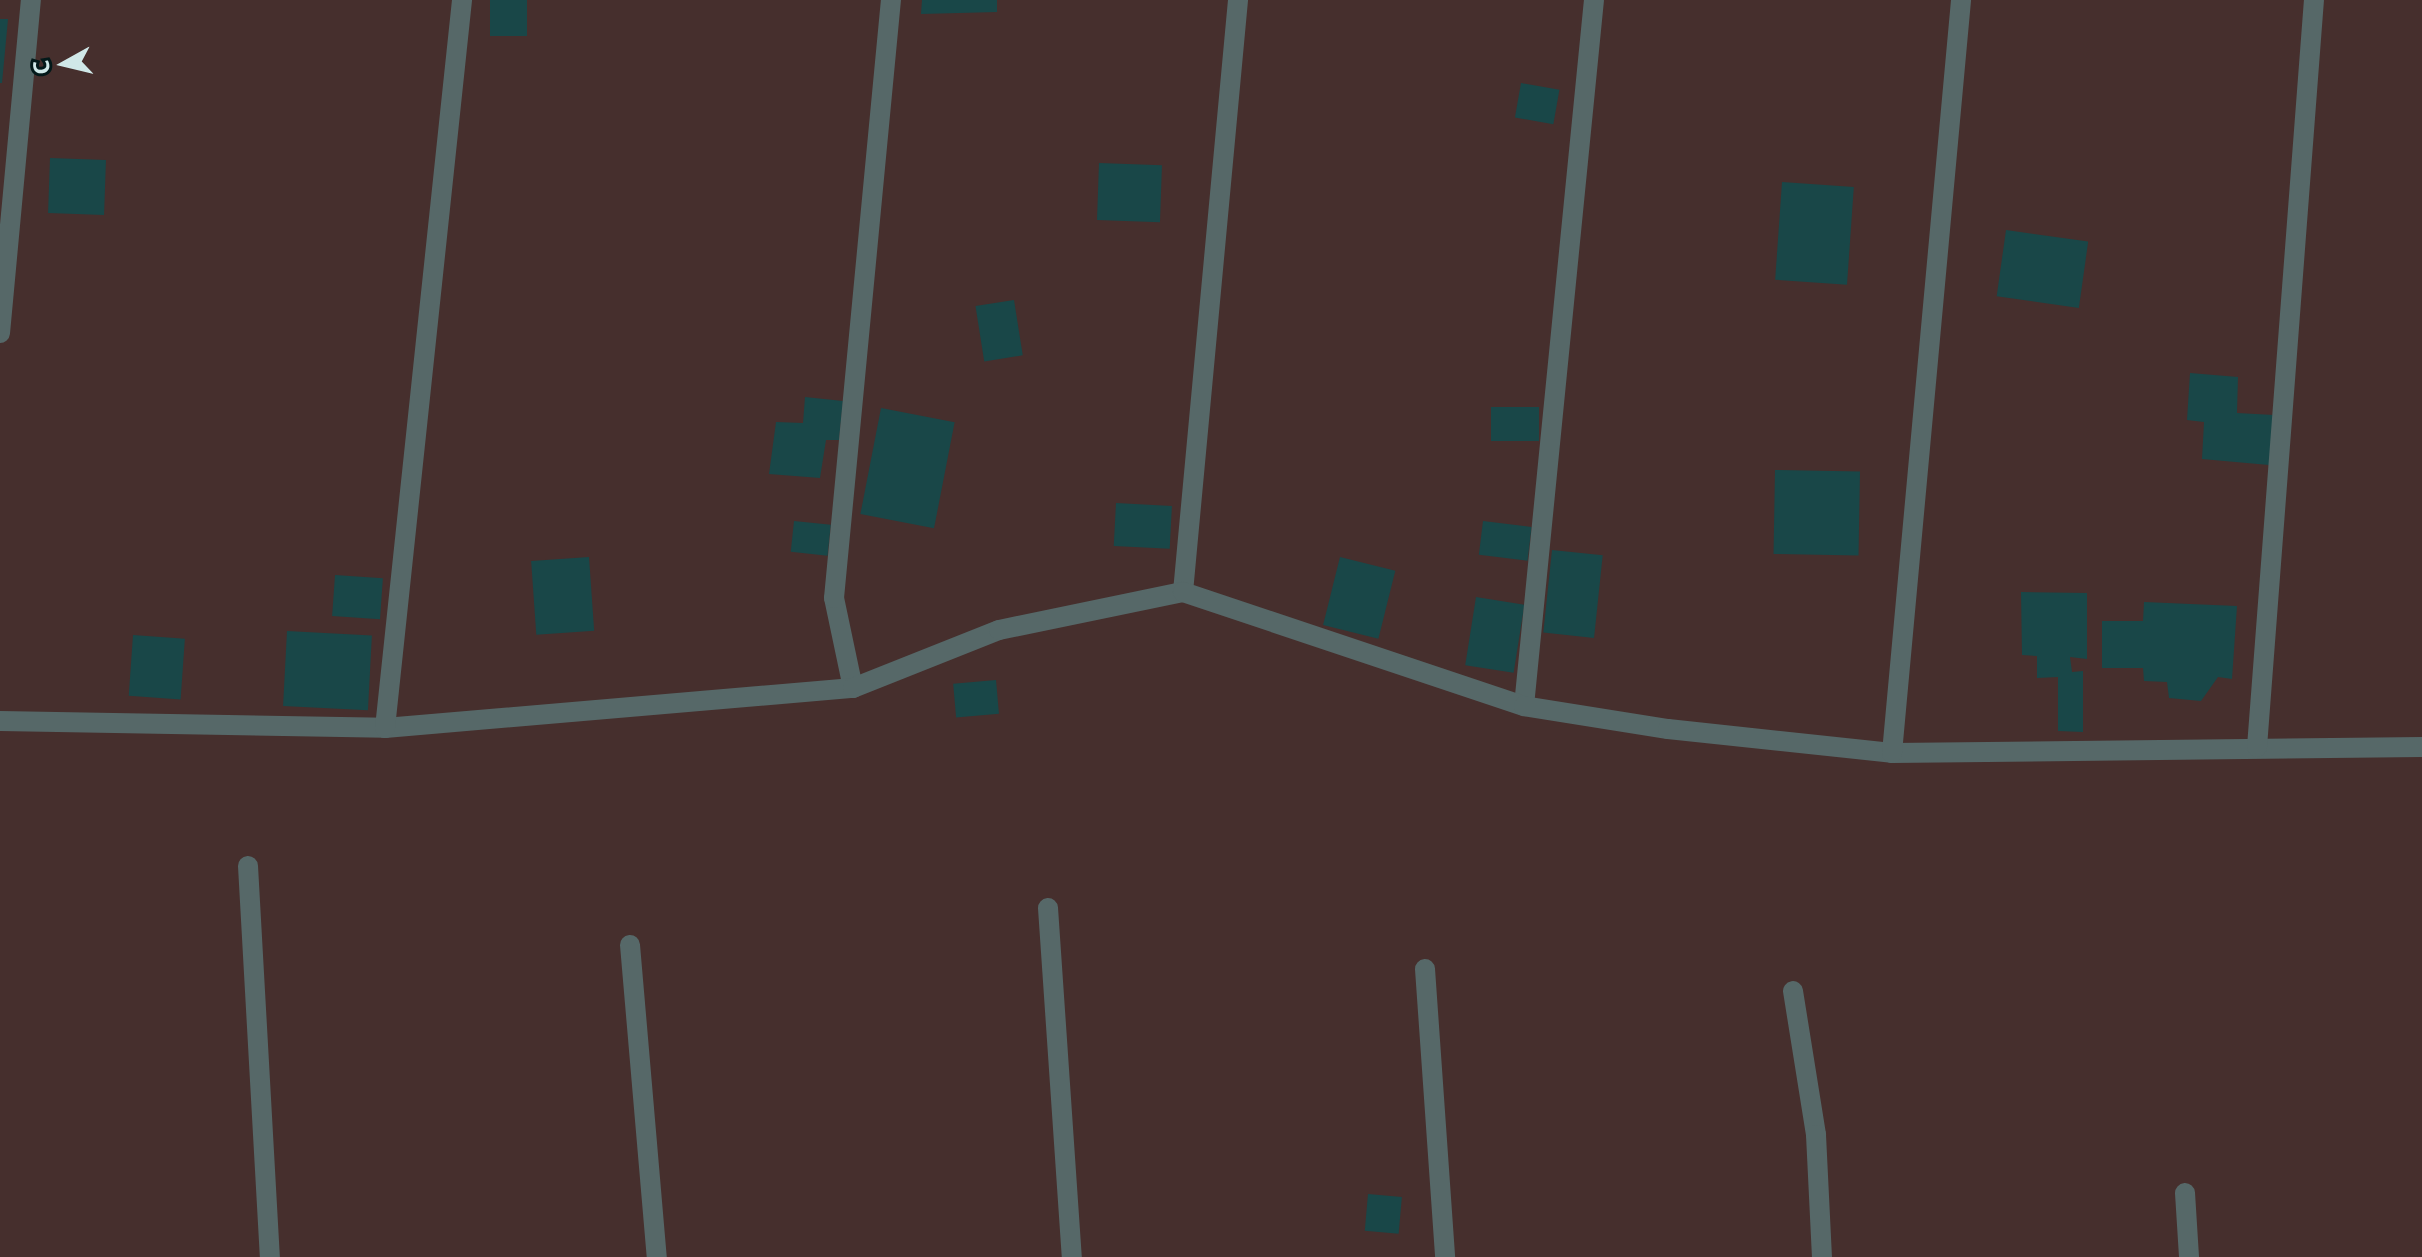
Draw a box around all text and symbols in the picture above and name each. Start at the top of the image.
north arrow [24,24,104,104]
text: С [24,58,56,76]

